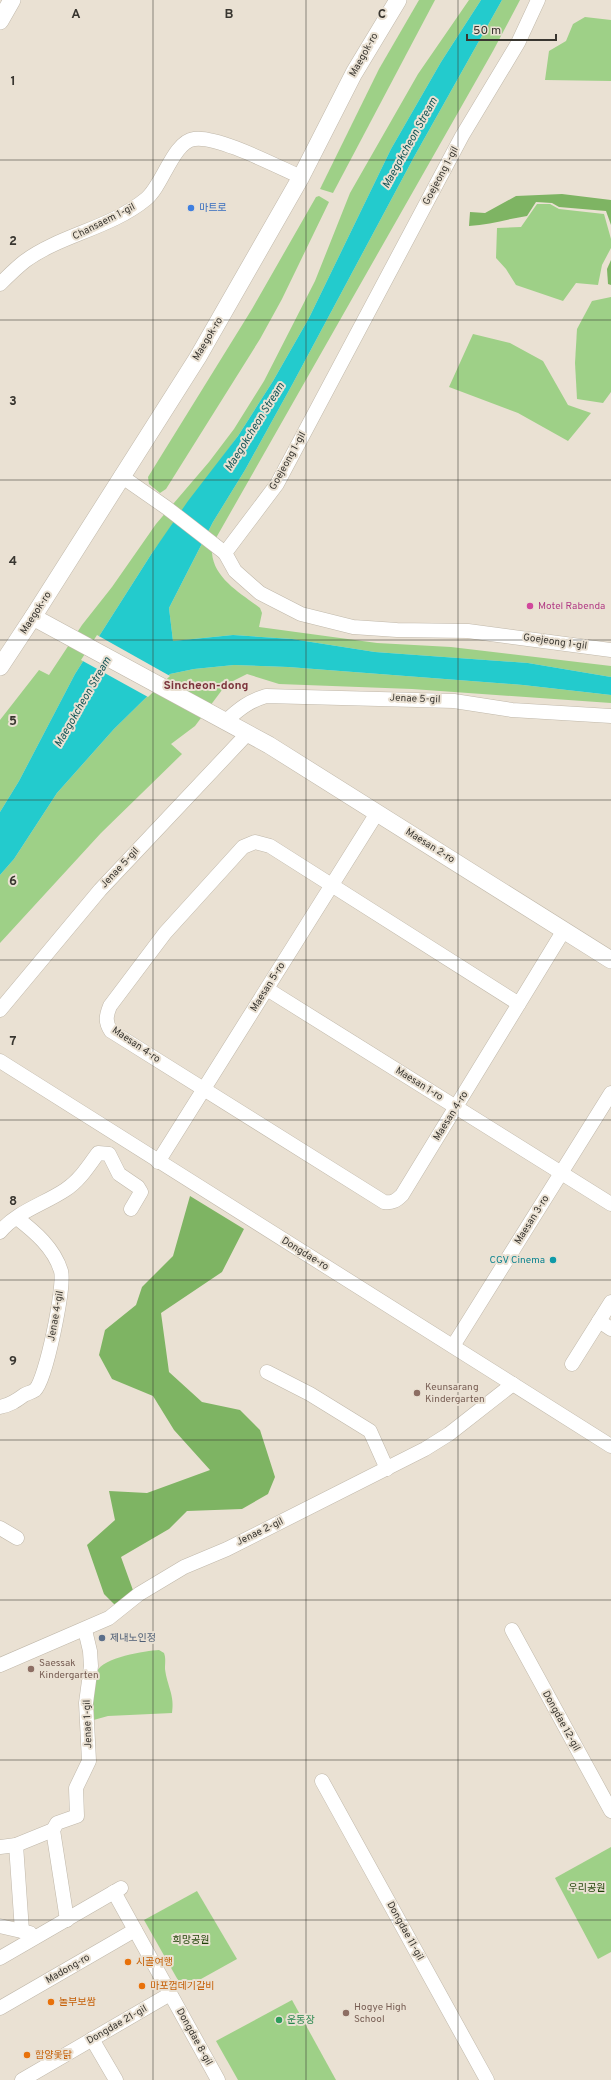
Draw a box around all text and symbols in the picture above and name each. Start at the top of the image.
text: A [71,7,81,23]
text: B [225,7,234,23]
text: C [378,7,386,23]
scale bar [467,16,556,42]
text: 50 m [473,23,501,39]
street label: Maegok-ro [347,30,382,79]
text: 1 [10,74,16,90]
water label: Maegokcheon Stream [379,95,441,191]
street label: Goejeong 1-gil [420,145,462,207]
street label: Chansaem 1-gil [71,201,137,243]
place label: 마트로 [199,202,227,215]
marker: 마트로 [186,203,196,213]
text: 2 [9,234,17,250]
street label: Maegok-ro [190,315,226,363]
water label: Maegokcheon Stream [222,380,288,474]
text: 3 [9,394,17,410]
street label: Goejeong 1-gil [267,430,309,492]
text: 4 [9,554,17,570]
street label: Maegok-ro [17,589,55,637]
place label: Motel Rabenda [538,600,605,613]
marker: Motel Rabenda [525,601,535,611]
street label: Goejeong 1-gil [522,631,588,653]
water label: Maegokcheon Stream [51,654,115,750]
district label: Sincheon-dong [163,678,249,694]
street label: Jenae 5-gil [389,692,441,706]
text: 5 [9,714,17,730]
street label: Maesan 2-ro [403,826,457,866]
street label: Jenae 5-gil [98,845,142,891]
text: 6 [9,874,17,890]
street label: Maesan 5-ro [248,960,289,1014]
street label: Maesan 4-ro [109,1024,163,1066]
text: 7 [10,1034,17,1050]
street label: Maesan 1-ro [393,1064,446,1104]
street label: Maesan 4-ro [431,1089,472,1143]
street label: Maesan 3-ro [512,1193,552,1247]
text: 8 [9,1194,17,1210]
street label: Dongdae-ro [279,1234,331,1274]
place label: CGV Cinema [490,1254,545,1267]
marker: CGV Cinema [548,1255,558,1265]
street label: Jenae 4-gil [45,1290,67,1342]
text: 9 [9,1354,17,1370]
place label: Keunsarang Kindergarten [425,1381,485,1406]
marker: Keunsarang Kindergarten [412,1388,422,1398]
street label: Jenae 2-gil [234,1515,286,1549]
place label: 제내노인정 [110,1632,156,1645]
marker: 제내노인정 [97,1633,107,1643]
place label: Saessak Kindergarten [39,1657,99,1682]
marker: Saessak Kindergarten [26,1664,36,1674]
street label: Dongdae 12-gil [539,1689,583,1753]
street label: Jenae 1-gil [81,1699,95,1749]
park label: 우리공원 [569,1882,605,1895]
street label: Dongdae 11-gil [384,1899,426,1963]
park label: 희망공원 [173,1934,209,1947]
street label: Madong-ro [44,1951,93,1987]
place label: 시골여행 [136,1956,173,1969]
marker: 시골여행 [123,1957,133,1967]
place label: 마포껍데기갈비 [150,1980,214,1993]
marker: 마포껍데기갈비 [137,1981,147,1991]
place label: 놀부보쌈 [59,1996,96,2009]
marker: 놀부보쌈 [46,1997,56,2007]
place label: Hogye High School [354,2001,406,2026]
street label: Dongdae 21-gil [85,2002,149,2048]
street label: Dongdae 8-gil [173,2006,215,2068]
marker: Hogye High School [341,2008,351,2018]
place label: 운동장 [287,2014,315,2027]
marker: 운동장 [274,2015,284,2025]
place label: 함양옻닭 [35,2049,73,2062]
marker: 함양옻닭 [22,2050,32,2060]

